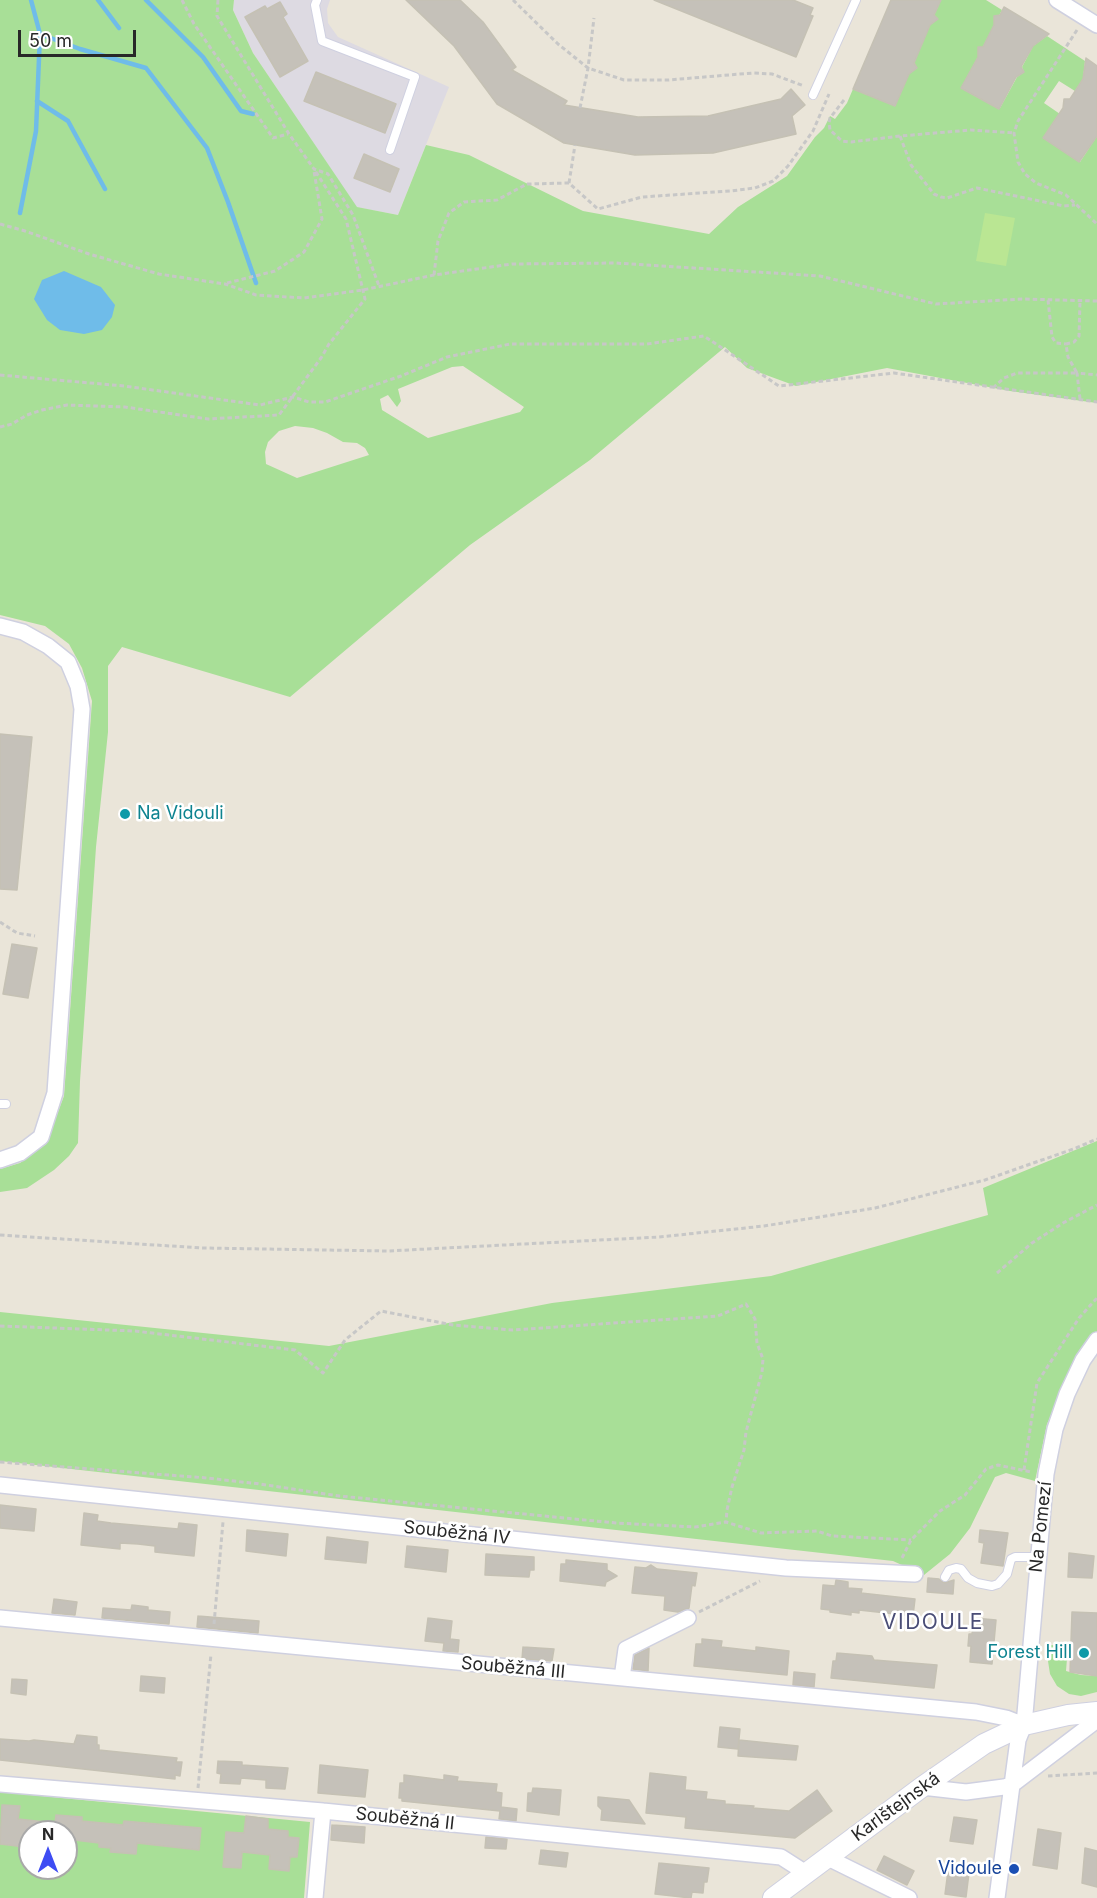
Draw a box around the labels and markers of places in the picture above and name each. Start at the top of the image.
place label: Na Vidouli [137,803,224,825]
marker: Na Vidouli [118,807,132,821]
place label: Forest Hill [987,1642,1072,1664]
marker: Forest Hill [1077,1646,1091,1660]
place label: Vidoule [938,1858,1002,1880]
marker: Vidoule [1007,1862,1021,1876]

